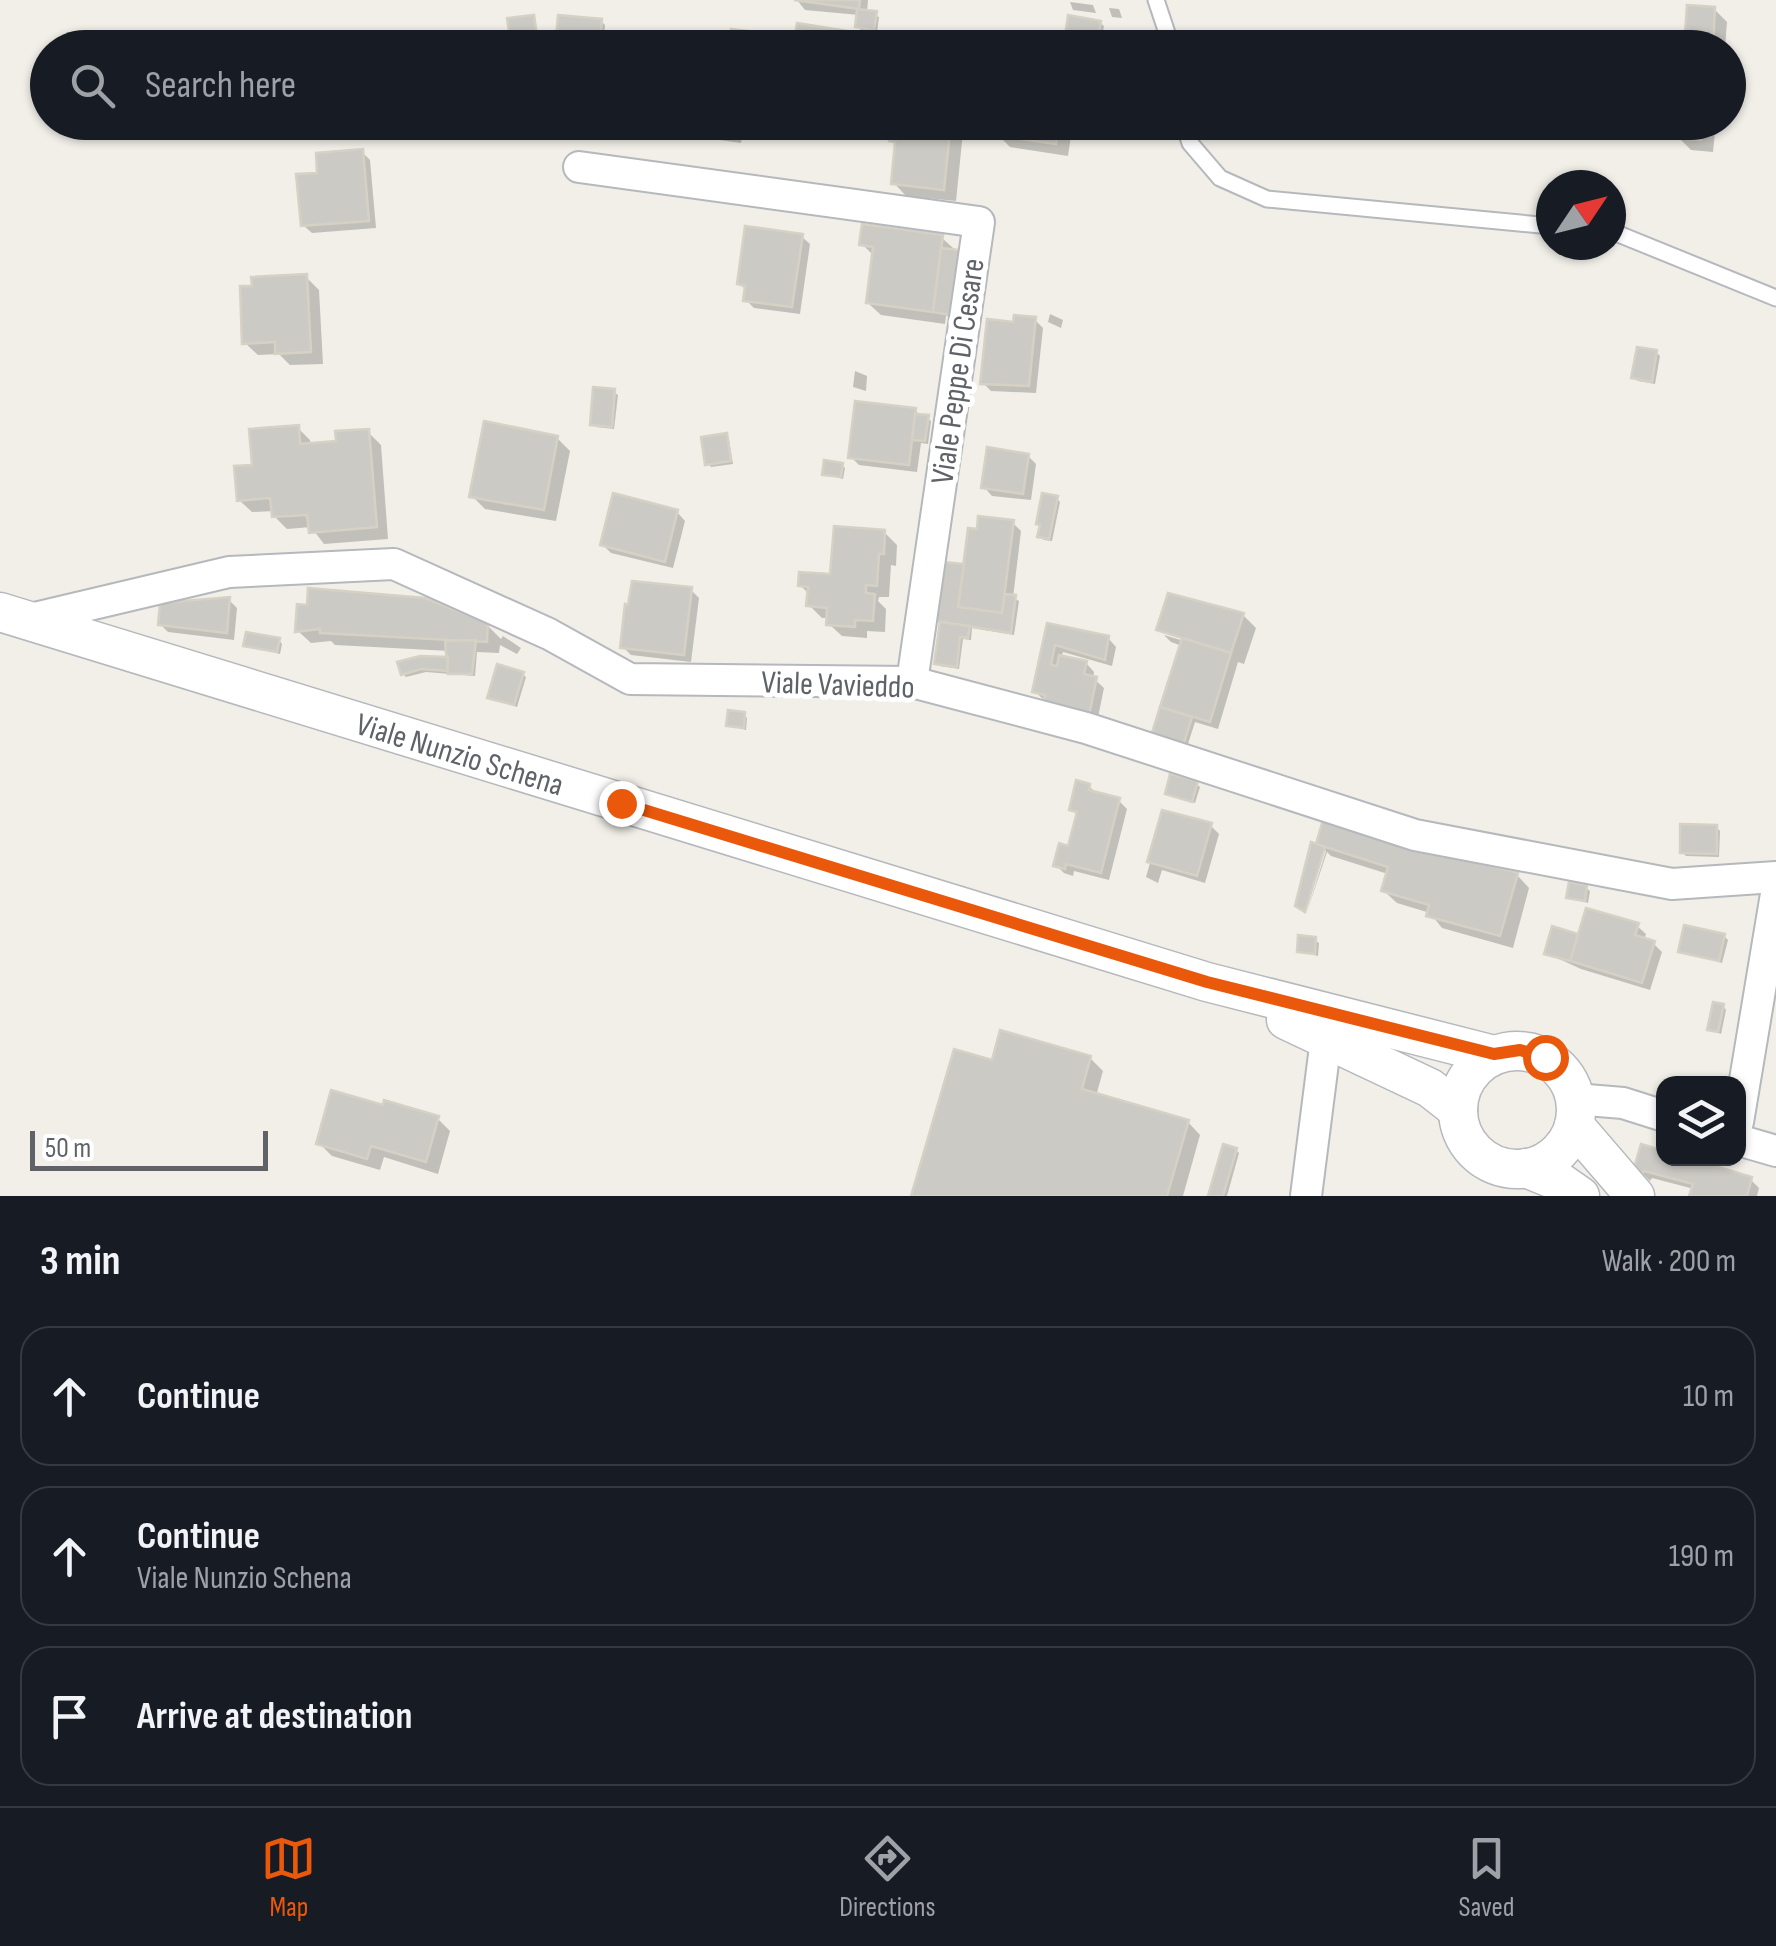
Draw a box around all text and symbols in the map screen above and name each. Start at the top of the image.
search box [30,30,1746,140]
icon: search [65,58,120,113]
text: Search here [145,63,296,108]
north arrow [1536,170,1626,260]
street label: Viale Peppe Di Cesare [923,256,994,487]
street label: Viale Vavieddo [761,663,915,708]
street label: Viale Nunzio Schena [351,705,568,805]
route end [599,781,645,827]
route start [1523,1035,1569,1081]
map controls [1656,1076,1746,1166]
button: layers [1656,1076,1746,1166]
scale bar [30,1126,268,1170]
text: 50 m [45,1132,91,1165]
text: 3 min [40,1236,120,1287]
text: Walk · 200 m [1602,1242,1736,1281]
icon: ahead [42,1369,97,1424]
text: Continue [137,1374,260,1419]
text: 10 m [1683,1377,1734,1416]
text: Continue [137,1514,260,1559]
icon: ahead [42,1529,97,1584]
text: 190 m [1669,1537,1734,1576]
text: Viale Nunzio Schena [137,1559,352,1598]
icon: arrive [42,1689,97,1744]
text: Arrive at destination [137,1694,412,1739]
tab: Map [261,1831,316,1924]
tab: Directions [839,1831,936,1924]
tab: Saved [1458,1831,1515,1924]

